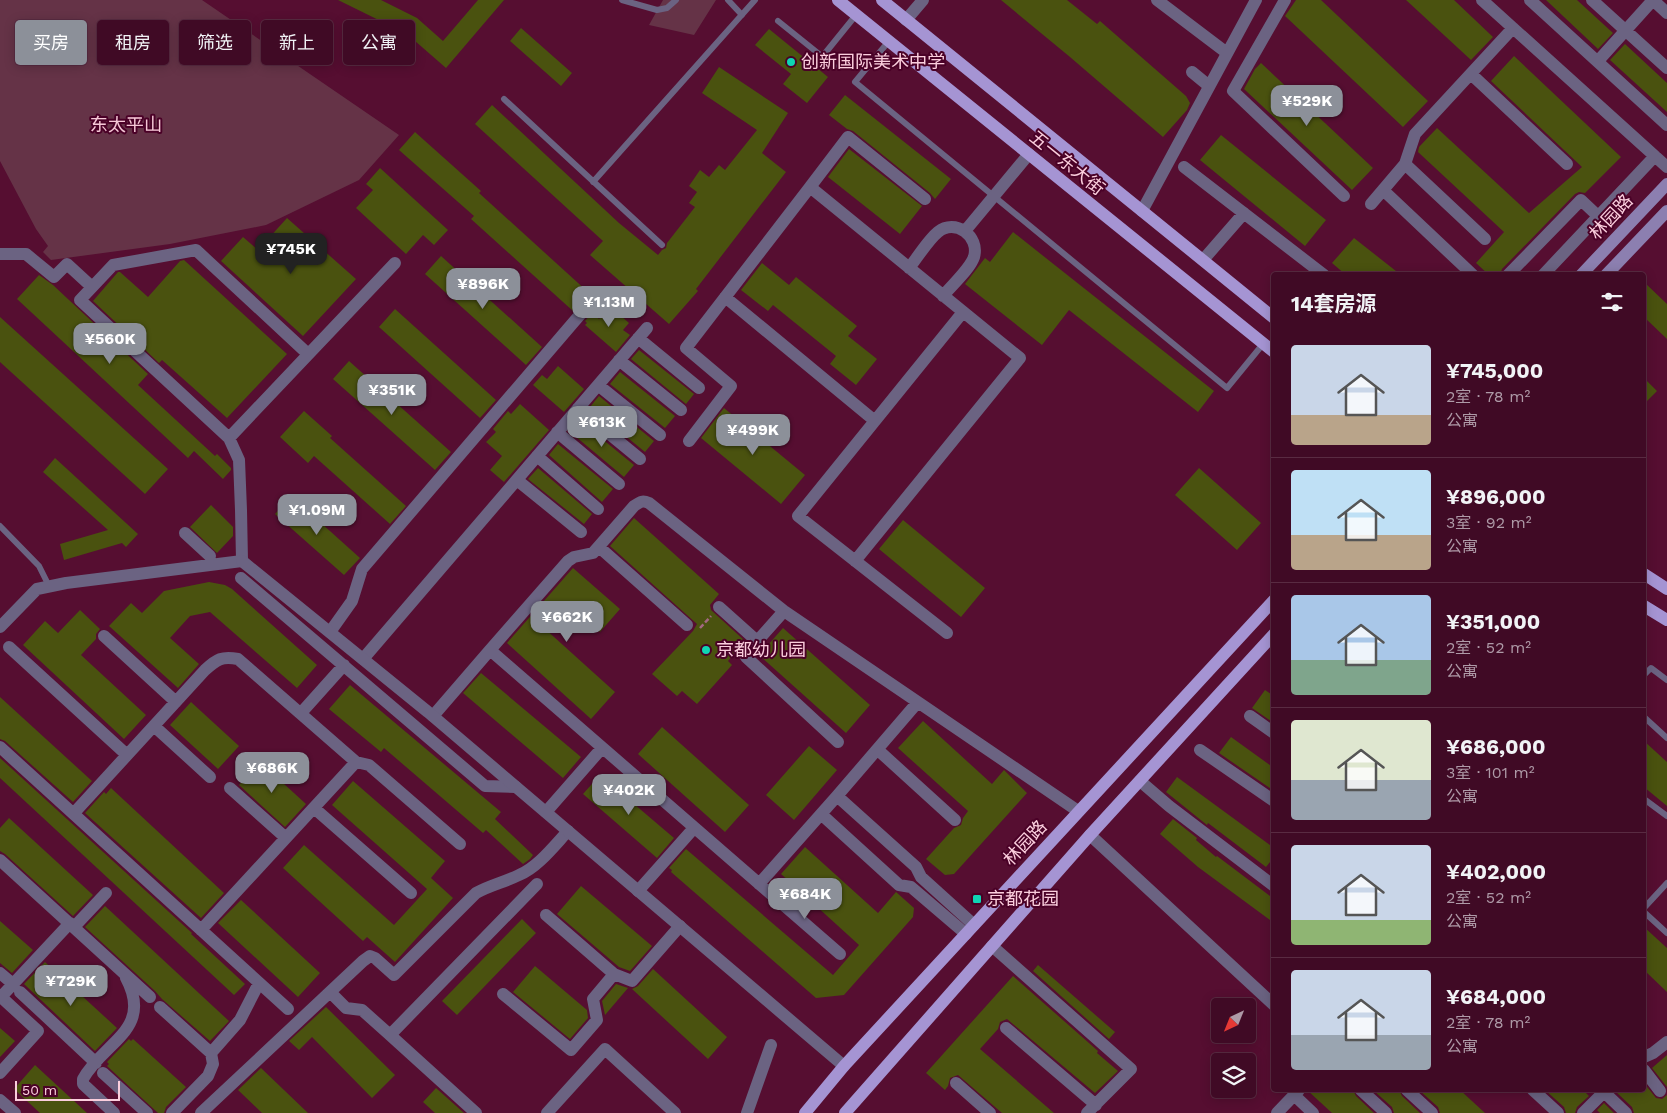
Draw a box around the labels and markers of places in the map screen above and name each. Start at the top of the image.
place label: 创新国际美术中学 [801,51,945,72]
marker: 创新国际美术中学 [785,56,797,68]
pin: ¥529K [1272,84,1342,127]
pin: ¥745K [256,232,326,275]
pin: ¥896K [448,268,518,310]
pin: ¥1.13M [568,286,650,328]
pin: ¥560K [75,322,145,365]
pin: ¥351K [357,374,427,416]
pin: ¥613K [567,406,637,448]
pin: ¥499K [718,414,788,456]
pin: ¥1.09M [276,494,358,536]
pin: ¥662K [532,600,602,643]
place label: 京都幼儿园 [716,639,806,660]
marker: 京都幼儿园 [700,644,712,656]
pin: ¥686K [237,752,307,794]
pin: ¥402K [594,774,664,816]
pin: ¥684K [770,878,840,920]
place label: 京都花园 [987,888,1059,909]
marker: 京都花园 [971,893,983,905]
pin: ¥729K [36,964,106,1007]

